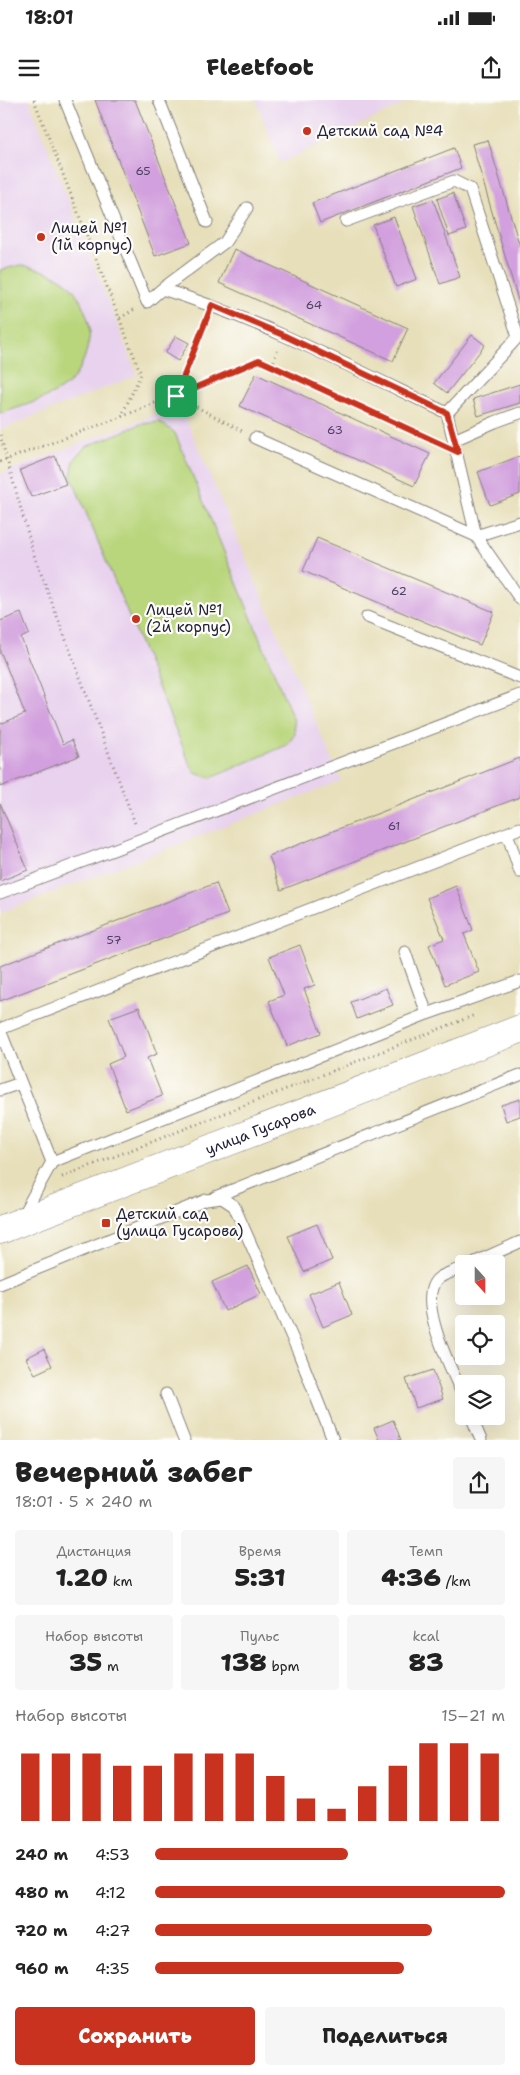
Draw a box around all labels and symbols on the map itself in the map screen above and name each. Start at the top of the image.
place label: Детский сад №4 [317,121,443,141]
marker: Детский сад №4 [301,125,313,137]
house number: 65 [135,163,151,179]
place label: Лицей №1 (1й корпус) [51,218,132,255]
marker: Лицей №1 (1й корпус) [35,231,47,243]
house number: 64 [306,297,322,313]
pin [155,375,197,417]
house number: 63 [327,422,343,438]
house number: 62 [391,583,407,599]
place label: Лицей №1 (2й корпус) [146,600,231,637]
marker: Лицей №1 (2й корпус) [130,613,142,625]
house number: 61 [388,818,400,834]
house number: 57 [106,932,122,948]
street label: улица Гусарова [202,1099,319,1160]
place label: Детский сад (улица Гусарова) [116,1204,243,1241]
marker: Детский сад (улица Гусарова) [100,1217,112,1229]
north arrow [455,1255,505,1305]

